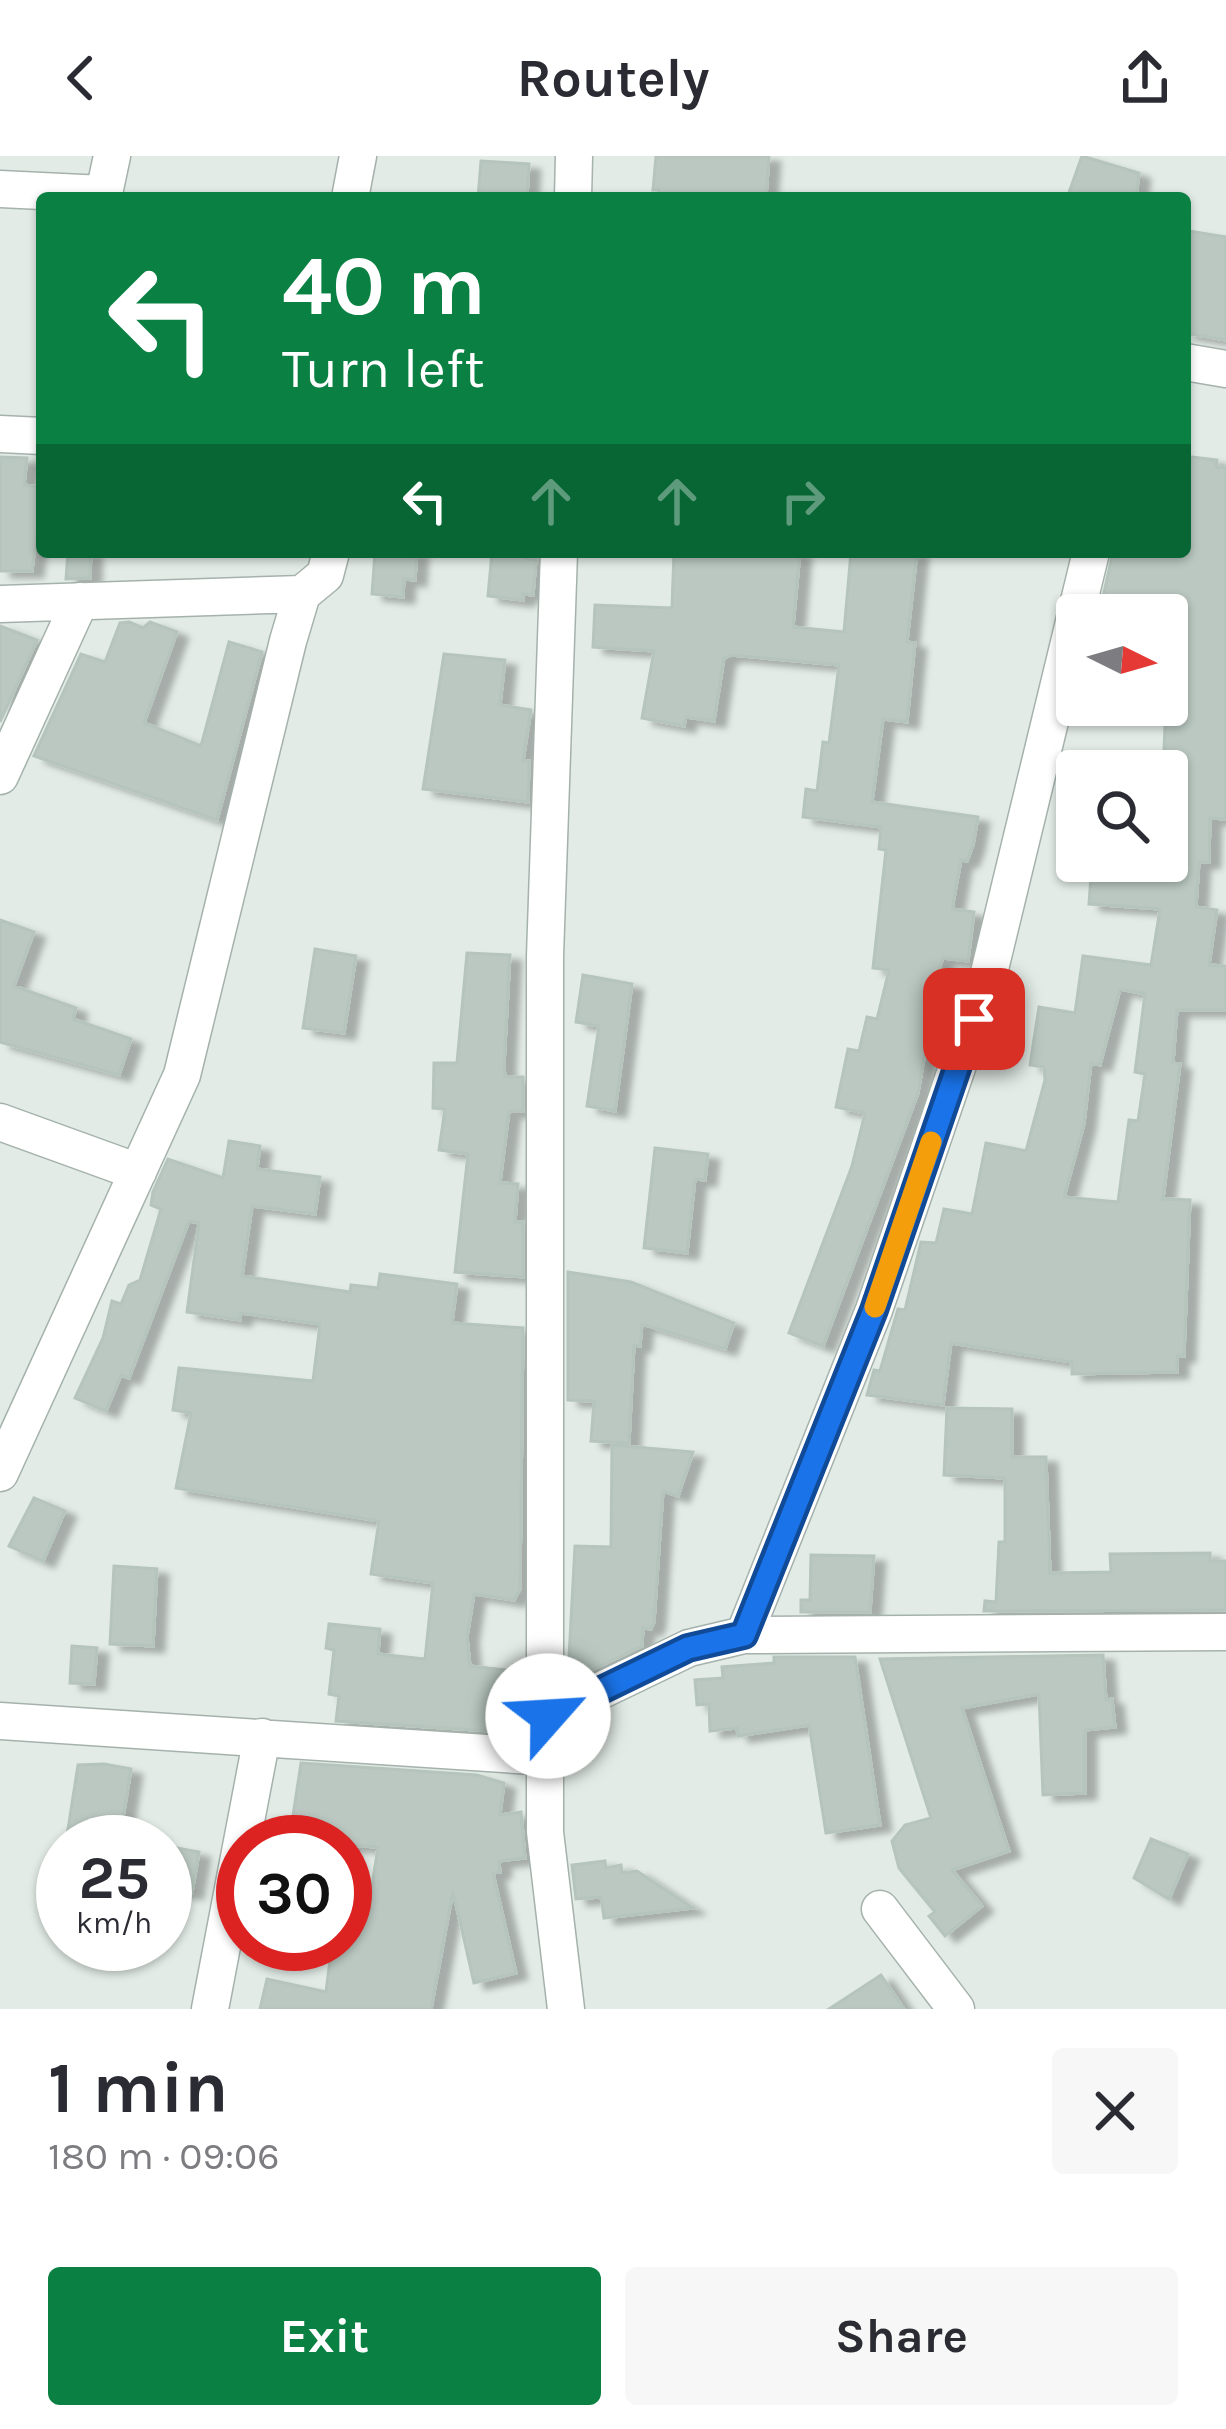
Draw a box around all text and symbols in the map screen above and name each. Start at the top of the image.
icon: back [48,45,114,111]
icon: share [1112,45,1178,111]
text: Routely [517,46,709,110]
text: 40 m [282,237,486,335]
icon: left [84,240,240,396]
text: Turn left [282,337,485,401]
icon: left [392,468,458,534]
icon: ahead [518,468,584,534]
icon: ahead [644,468,710,534]
icon: right [770,468,836,534]
north arrow [1056,594,1188,726]
map controls [1056,594,1188,882]
button: search [1056,750,1188,882]
pin [923,968,1025,1070]
icon: arrive [941,986,1007,1052]
position arrow [485,1653,611,1779]
speed limit sign: 30 [216,1815,372,1971]
text: 25 [78,1843,150,1913]
text: km/h [76,1905,152,1941]
text: 1 min [48,2046,229,2130]
button: close [1052,2048,1178,2174]
text: 180 m · 09:06 [48,2133,279,2179]
button: Exit [48,2267,601,2405]
button: Share [625,2267,1178,2405]

